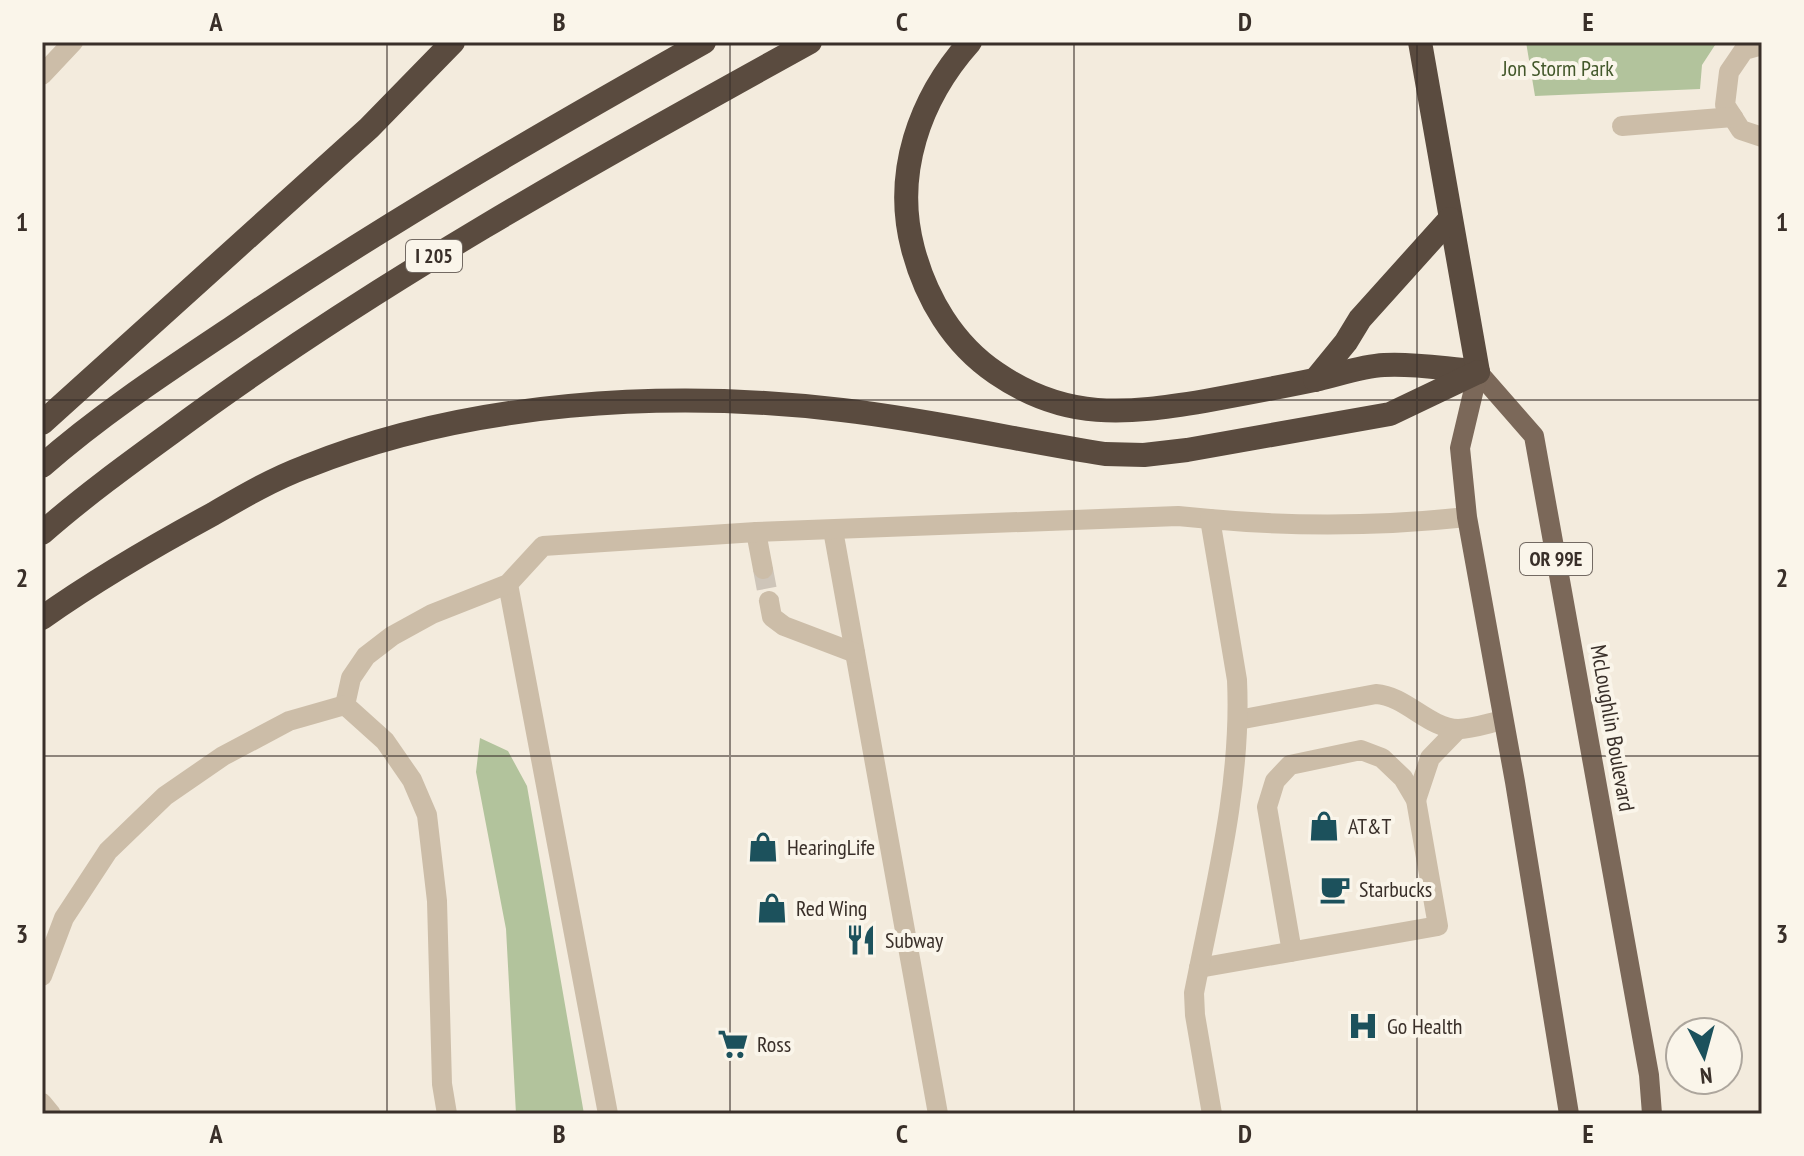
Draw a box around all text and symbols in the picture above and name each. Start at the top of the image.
text: A [208,5,223,38]
text: B [553,5,566,38]
text: C [896,5,908,38]
text: D [1238,5,1252,38]
text: E [1582,5,1594,38]
park label: Jon Storm Park [1501,54,1614,82]
text: 1 [16,205,28,238]
text: 1 [1776,205,1788,238]
road number: I 205 [406,240,462,272]
road number: OR 99E [1520,543,1592,575]
text: 2 [16,561,28,594]
text: 2 [1776,561,1788,594]
street label: McLoughlin Boulevard [1585,643,1641,813]
shop icon: AT&T [1307,809,1341,843]
place label: AT&T [1348,812,1391,840]
shop icon: HearingLife [746,830,780,864]
place label: HearingLife [787,833,875,861]
cafe icon: Starbucks [1318,872,1352,906]
place label: Starbucks [1359,875,1432,903]
shop icon: Red Wing [755,891,789,925]
place label: Red Wing [796,894,867,922]
text: 3 [16,917,28,950]
text: 3 [1776,917,1788,950]
restaurant icon: Subway [844,923,878,957]
place label: Subway [885,926,944,954]
hospital icon: Go Health [1346,1009,1380,1043]
place label: Go Health [1387,1012,1463,1040]
north arrow [1664,1016,1744,1096]
supermarket icon: Ross [716,1027,750,1061]
place label: Ross [757,1030,791,1058]
text: N [1699,1061,1713,1090]
text: A [208,1117,223,1150]
text: B [553,1117,566,1150]
text: C [896,1117,908,1150]
text: D [1238,1117,1252,1150]
text: E [1582,1117,1594,1150]

